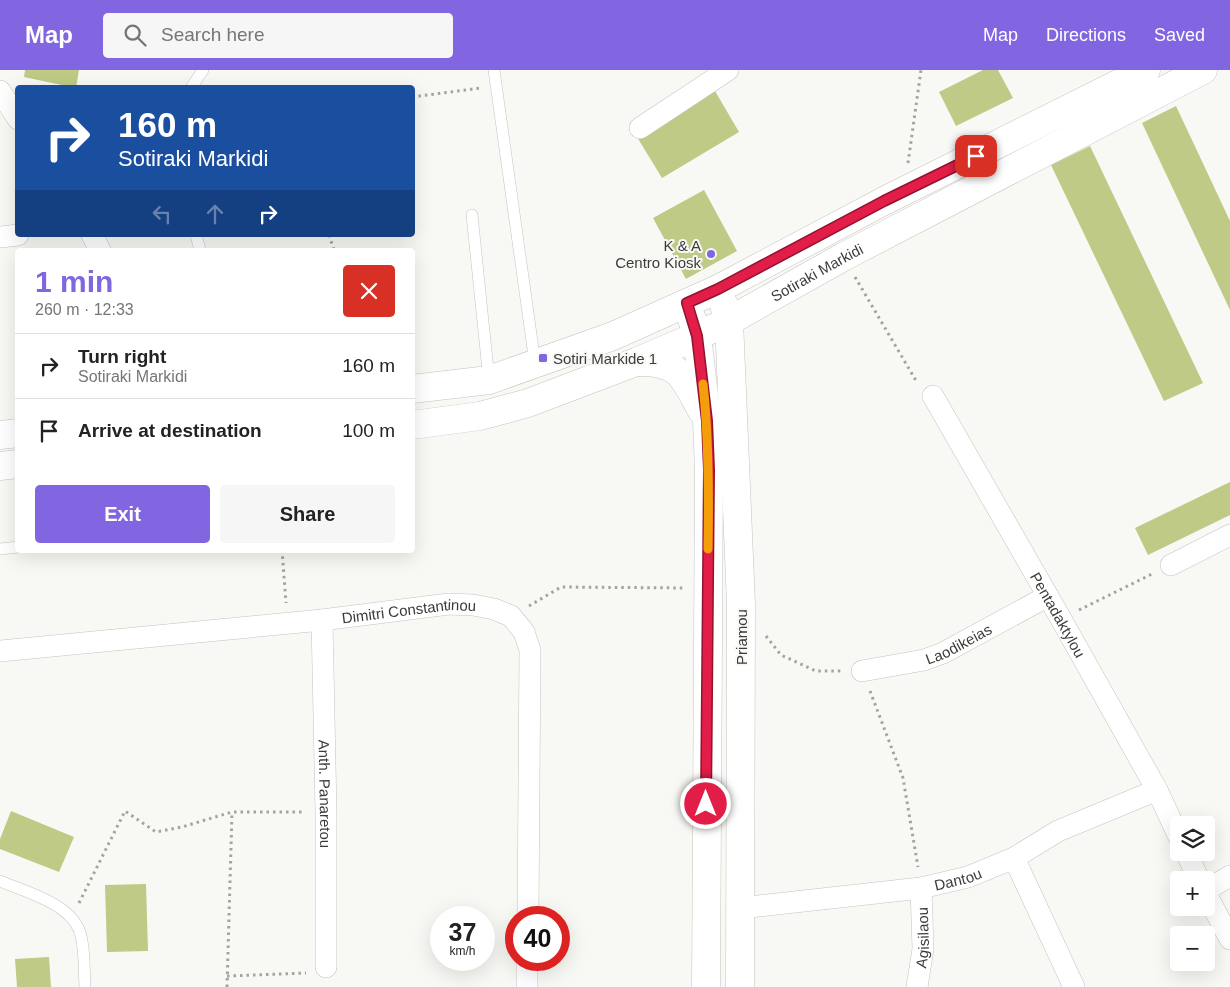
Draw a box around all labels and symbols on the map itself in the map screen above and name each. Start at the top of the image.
pin [955,135,997,177]
place label: K & A Centro Kiosk [615,237,701,271]
street label: Sotiraki Markidi [768,240,866,304]
marker: K & A Centro Kiosk [705,248,717,260]
place label: Sotiri Markide 1 [553,350,657,367]
marker: Sotiri Markide 1 [537,352,549,364]
street label: Pentadaktylou [1027,569,1089,660]
street label: Dimitri Constantinou [341,595,476,626]
street label: Priamou [733,609,750,665]
street label: Laodikeias [923,620,994,667]
street label: Anth. Panaretou [316,740,335,848]
position arrow [679,777,731,829]
street label: Dantou [932,864,984,893]
speed limit sign: 40 [505,906,570,971]
street label: Agisilaou [912,907,932,969]

